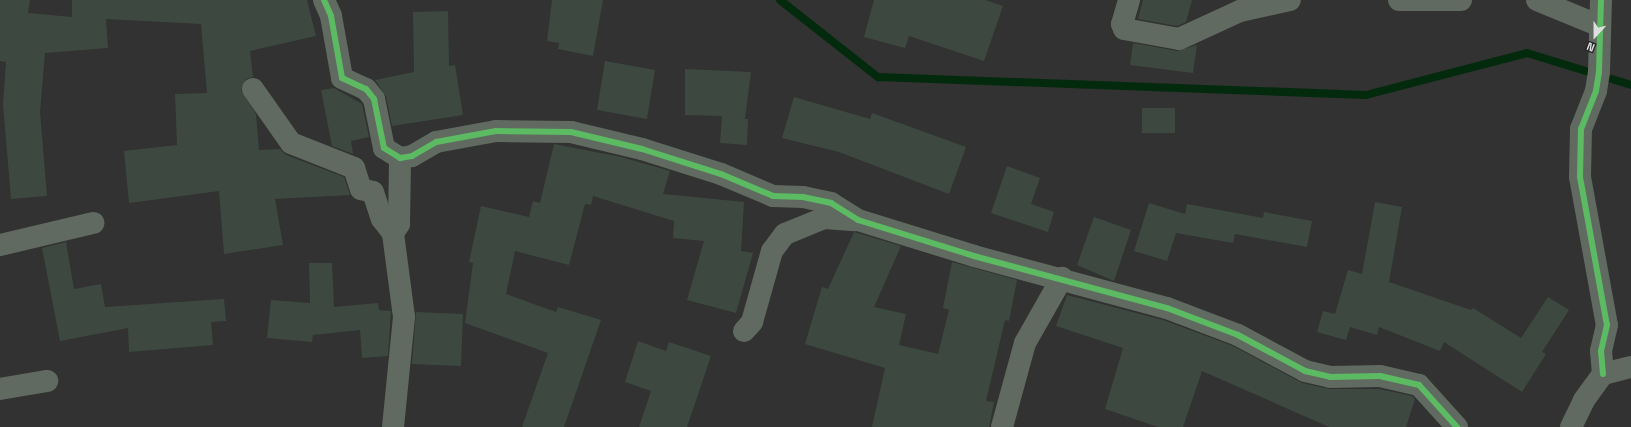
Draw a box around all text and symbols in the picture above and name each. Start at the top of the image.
north arrow [1575,16,1615,56]
text: N [1585,39,1597,55]

